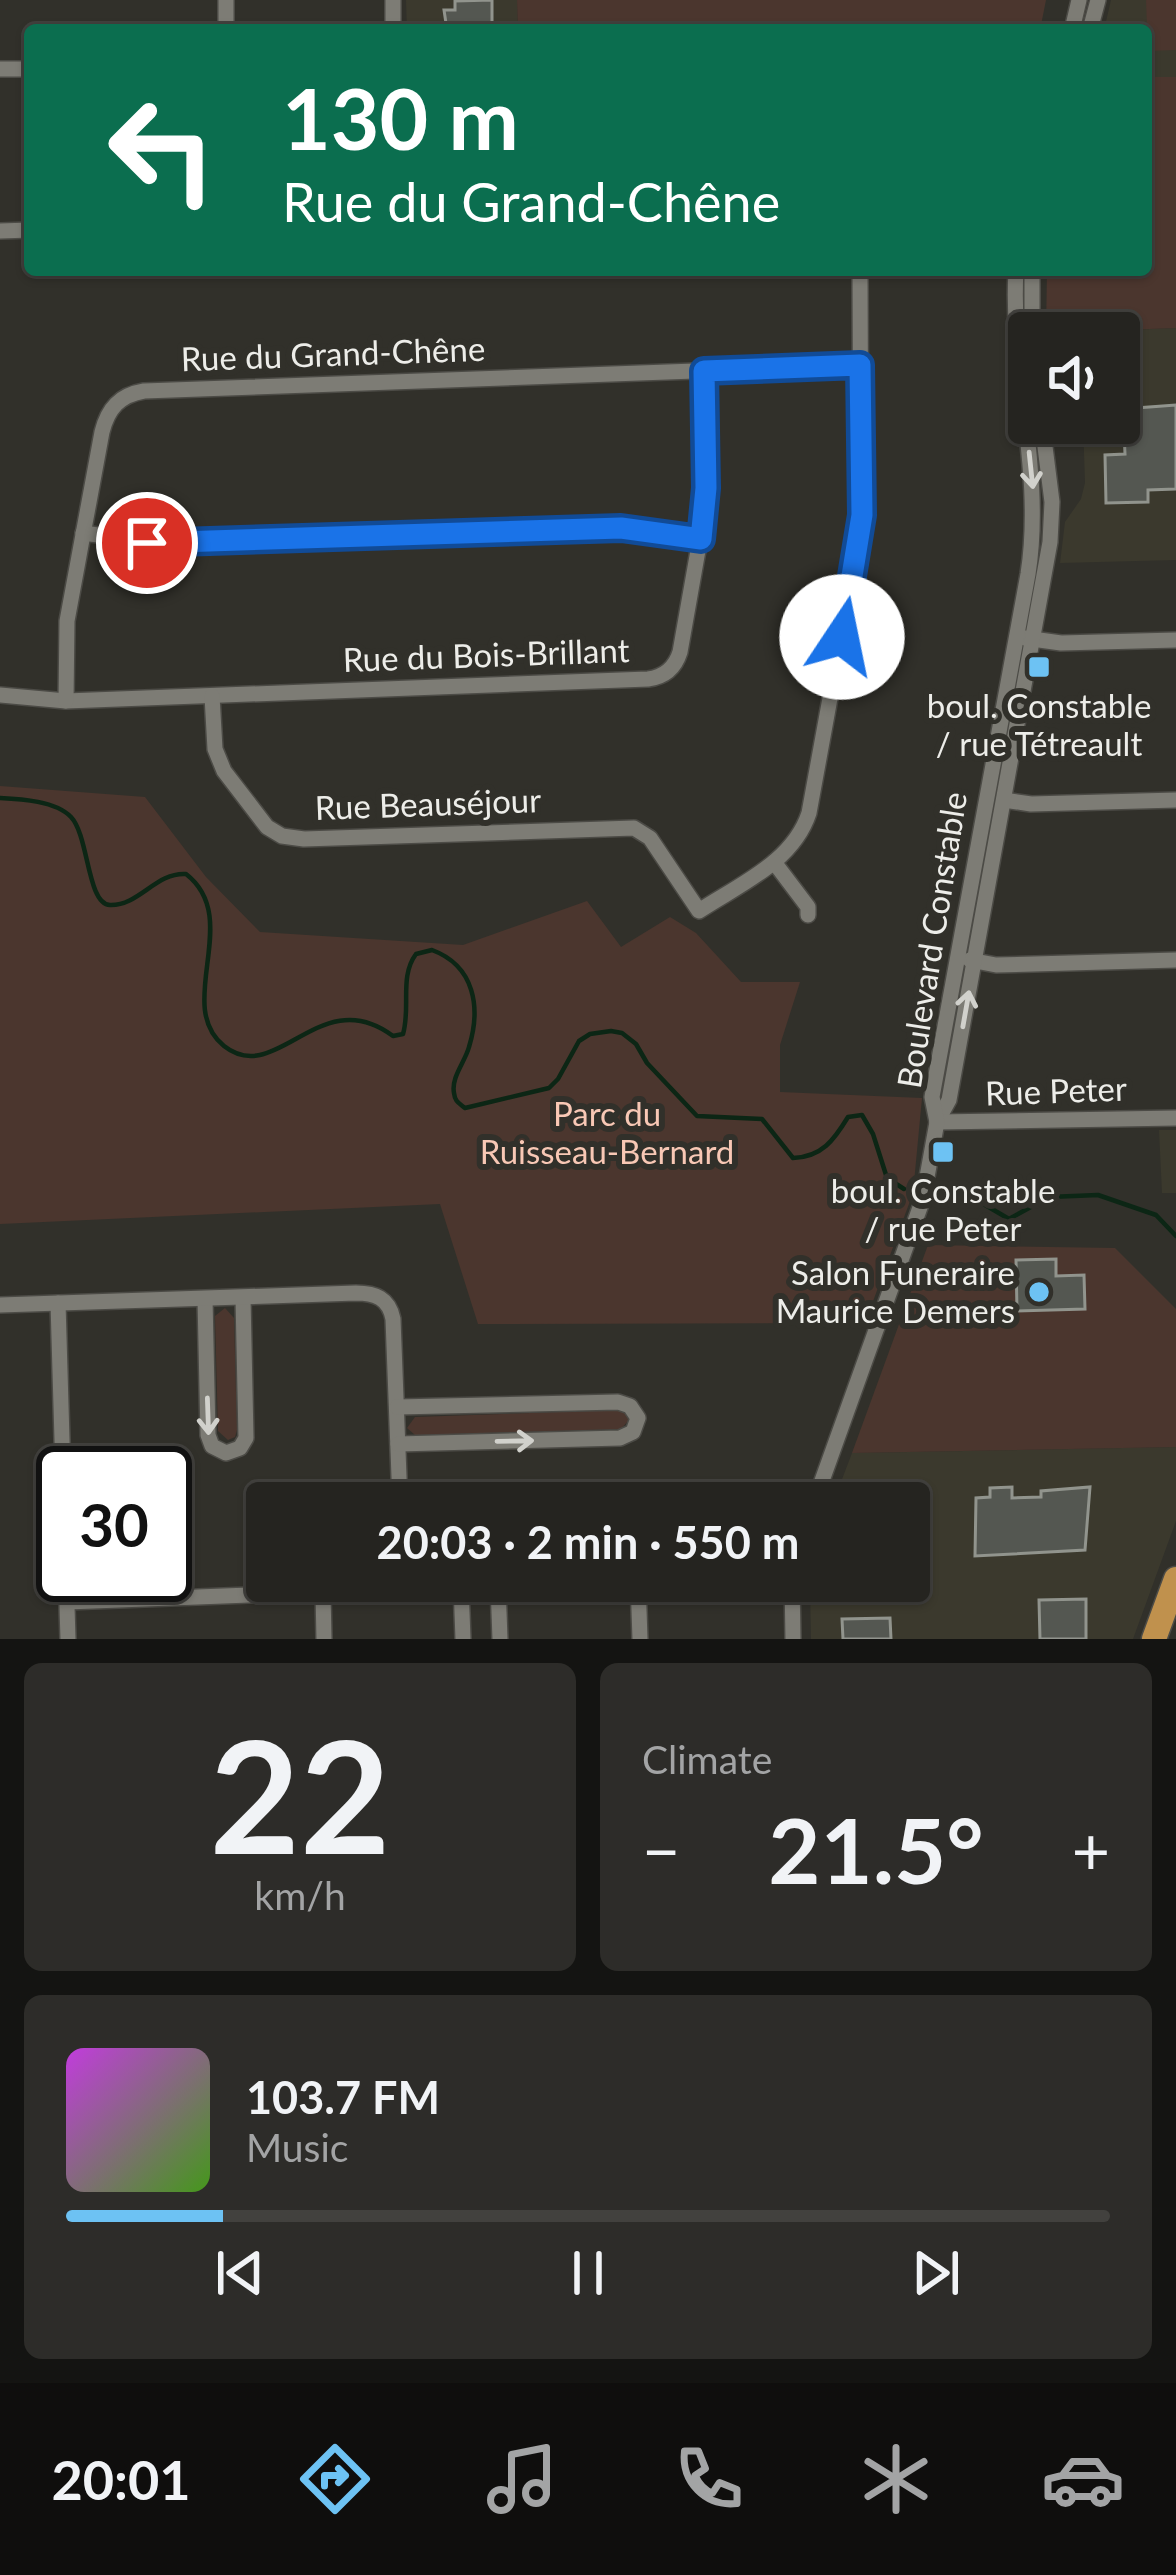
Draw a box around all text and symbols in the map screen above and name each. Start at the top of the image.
text: 130 m [282,67,519,168]
icon: left [84,72,240,228]
text: Rue du Grand-Chêne [282,169,780,234]
map controls [1008,312,1140,444]
button: sound [1008,312,1140,444]
street label: Rue du Grand-Chêne [180,328,486,378]
one-way arrow [1021,450,1043,489]
pin [96,492,198,594]
icon: arrive [114,510,180,576]
position arrow [779,574,905,700]
street label: Rue du Bois-Brillant [342,629,630,679]
marker: boul. Constable / rue Tétreault [1026,654,1052,680]
place label: boul. Constable / rue Tétreault [927,685,1151,763]
street label: Rue Beauséjour [314,779,542,827]
street label: Boulevard Constable [888,789,974,1091]
one-way arrow [955,991,978,1030]
street label: Rue Peter [984,1068,1127,1112]
park label: Parc du Ruisseau-Bernard [480,1093,734,1171]
marker: boul. Constable / rue Peter [930,1139,956,1165]
place label: boul. Constable / rue Peter [831,1170,1055,1248]
place label: Salon Funeraire Maurice Demers [776,1252,1015,1330]
marker: Salon Funeraire Maurice Demers [1026,1279,1052,1305]
one-way arrow [197,1396,220,1435]
one-way arrow [495,1429,534,1452]
speed limit sign: 30 [36,1446,192,1602]
text: 20:03 · 2 min · 550 m [377,1515,799,1569]
text: 22 [210,1700,390,1887]
text: Climate [642,1736,772,1782]
text: 21.5° [768,1795,984,1903]
text: − [642,1810,680,1889]
text: + [1072,1810,1110,1889]
text: km/h [254,1872,346,1918]
text: 103.7 FM [246,2070,440,2124]
text: Music [246,2124,348,2170]
icon: previous [207,2240,273,2306]
icon: pause [555,2240,621,2306]
icon: next [903,2240,969,2306]
icon: directions [293,2437,377,2521]
icon: music [480,2437,564,2521]
icon: phone [667,2437,751,2521]
icon: climate [854,2437,938,2521]
icon: car [1041,2437,1125,2521]
text: 20:01 [51,2447,191,2512]

